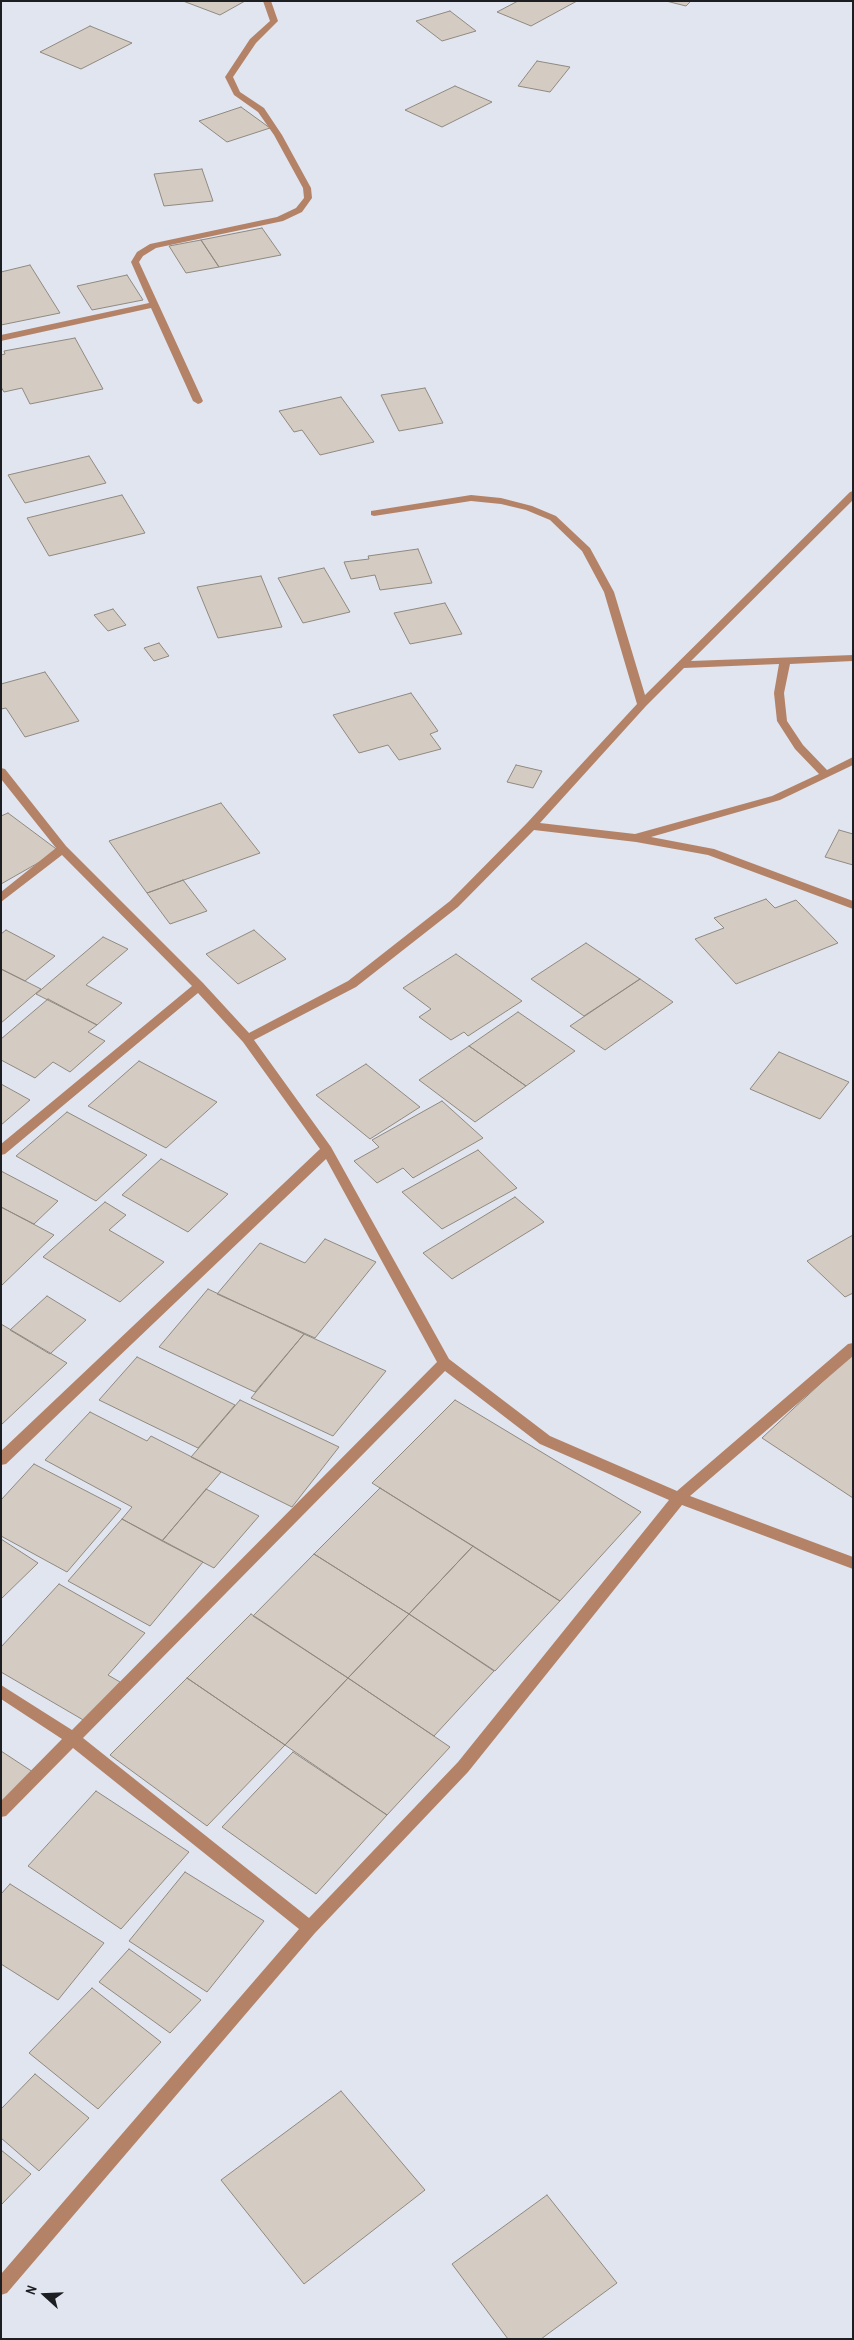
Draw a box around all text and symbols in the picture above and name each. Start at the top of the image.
north arrow [20,2270,70,2320]
text: N [21,2283,41,2297]

